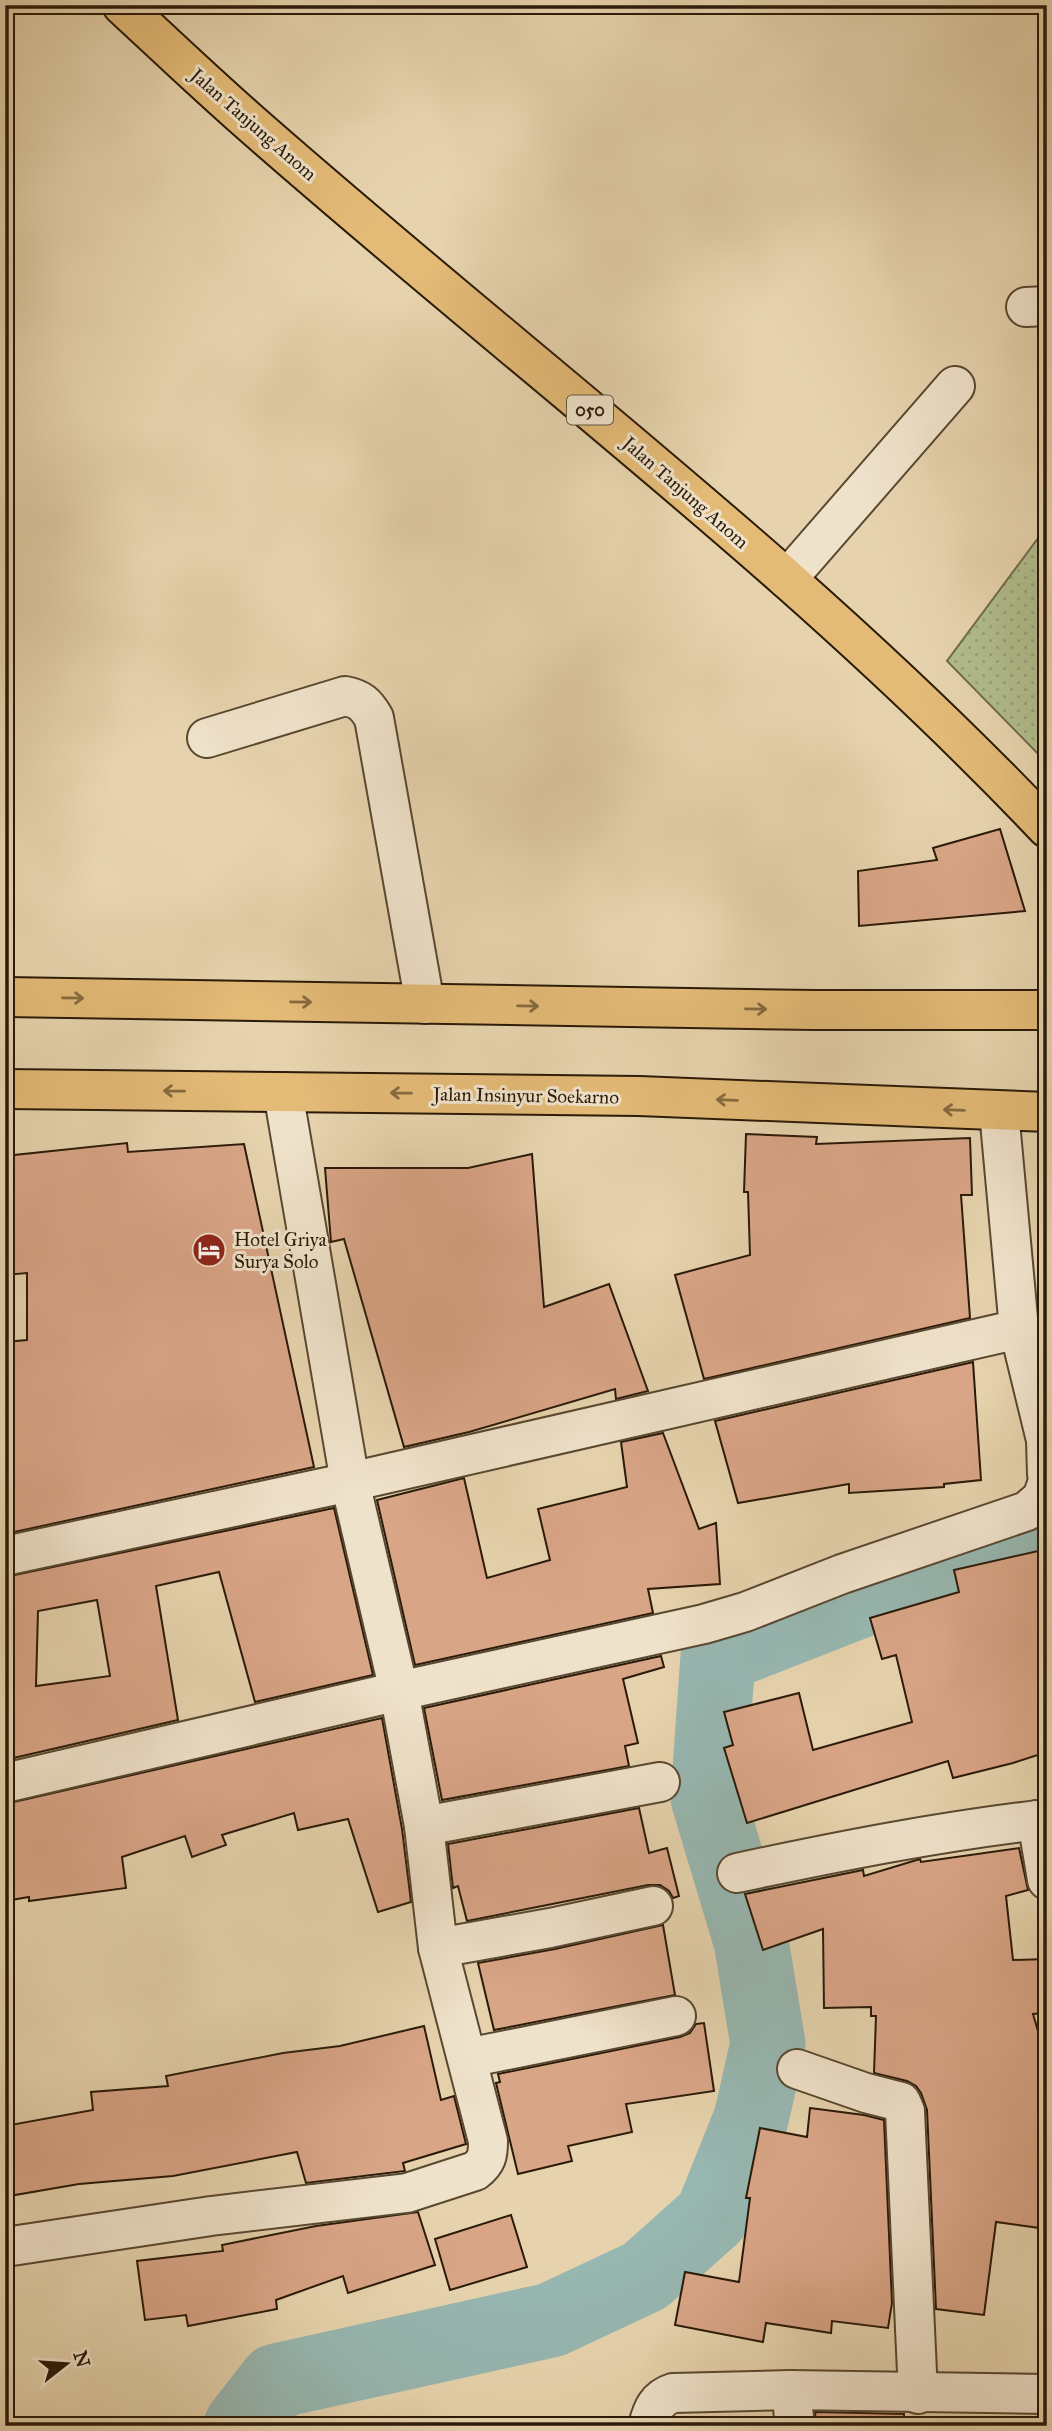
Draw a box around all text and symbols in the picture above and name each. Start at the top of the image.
street label: Jalan Tanjung Anom [184,62,321,186]
road number: 050 [567,396,613,424]
street label: Jalan Tanjung Anom [616,430,753,554]
one-way arrow [62,992,85,1005]
one-way arrow [289,995,312,1009]
one-way arrow [517,999,540,1012]
one-way arrow [744,1002,767,1016]
street label: Jalan Insinyur Soekarno [431,1082,619,1110]
one-way arrow [163,1084,186,1098]
one-way arrow [390,1086,413,1100]
one-way arrow [716,1094,739,1107]
one-way arrow [943,1103,966,1116]
place label: Hotel Griya Surya Solo [234,1228,328,1273]
hotel icon: Hotel Griya Surya Solo [190,1231,228,1269]
north arrow [32,2330,102,2400]
text: N [68,2348,95,2370]

